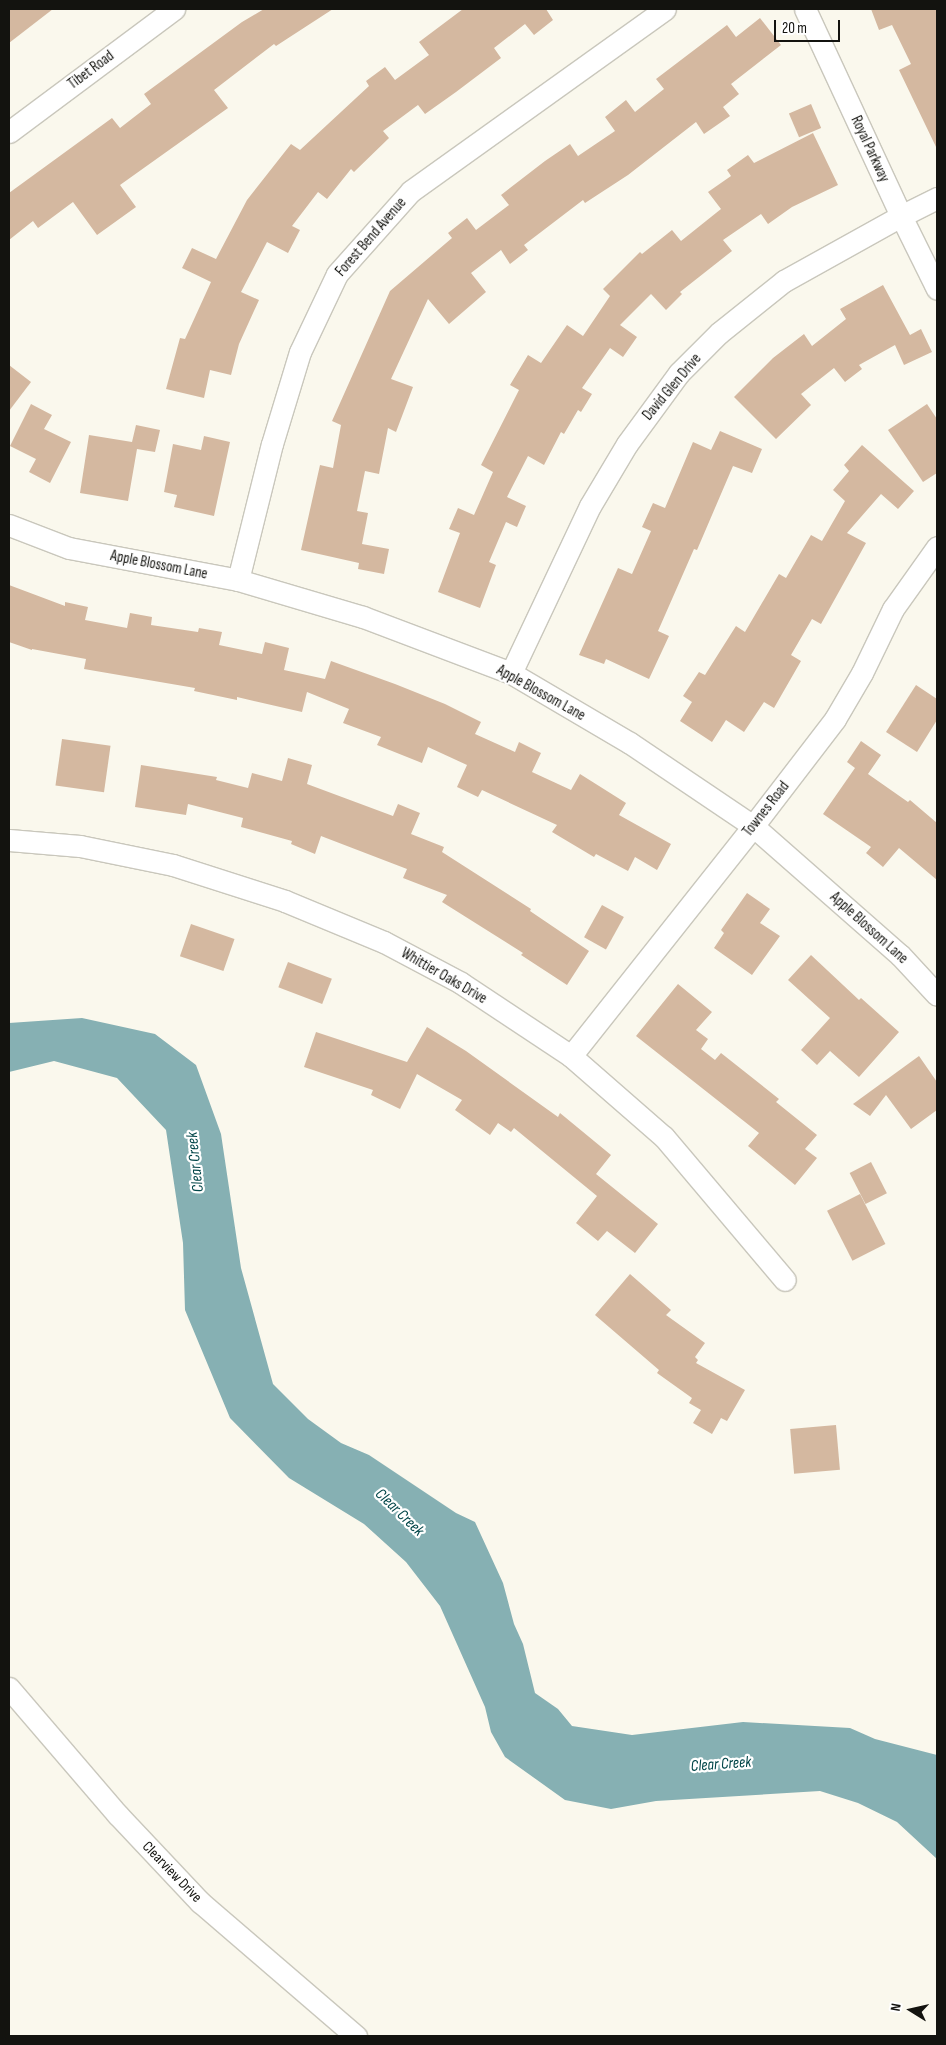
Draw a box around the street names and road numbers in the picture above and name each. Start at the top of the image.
street label: Tibet Road [64,47,118,93]
street label: Royal Parkway [847,113,893,185]
street label: Forest Bend Avenue [332,194,410,280]
street label: David Glen Drive [639,350,705,424]
street label: Apple Blossom Lane [109,547,209,583]
street label: Apple Blossom Lane [494,661,588,725]
street label: Townes Road [739,778,793,840]
street label: Apple Blossom Lane [826,888,912,968]
street label: Whittier Oaks Drive [398,944,490,1008]
street label: Clearview Drive [138,1838,206,1906]

